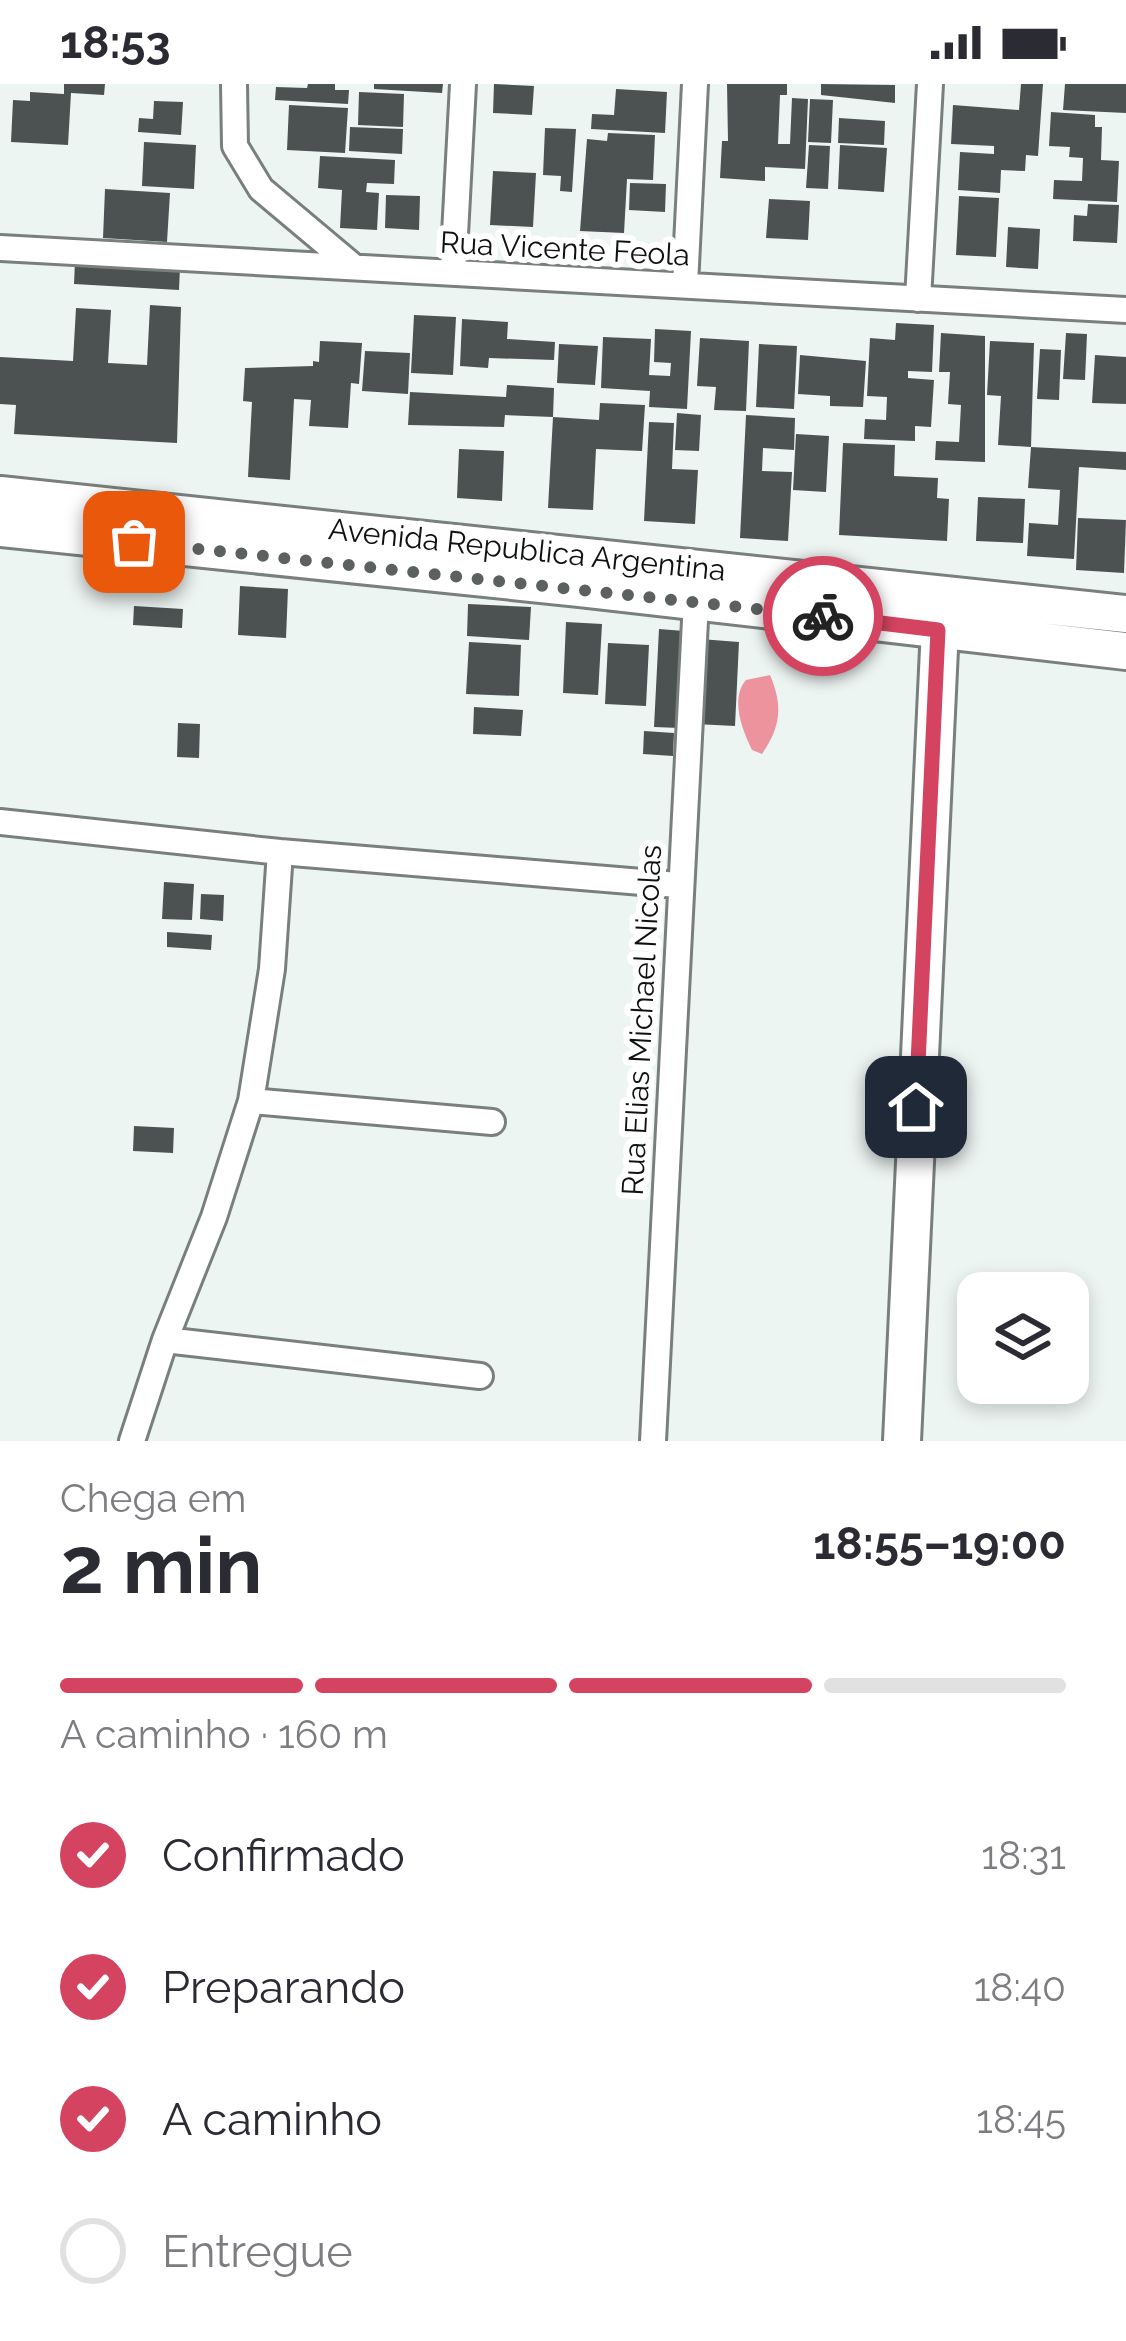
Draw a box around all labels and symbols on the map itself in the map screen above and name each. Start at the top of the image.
street label: Rua Vicente Feola [439,224,691,273]
pin [83,491,185,593]
street label: Avenida Republica Argentina [327,511,727,588]
courier [763,556,883,676]
street label: Rua Elias Michael Nicolas [615,844,668,1196]
pin [865,1056,967,1158]

